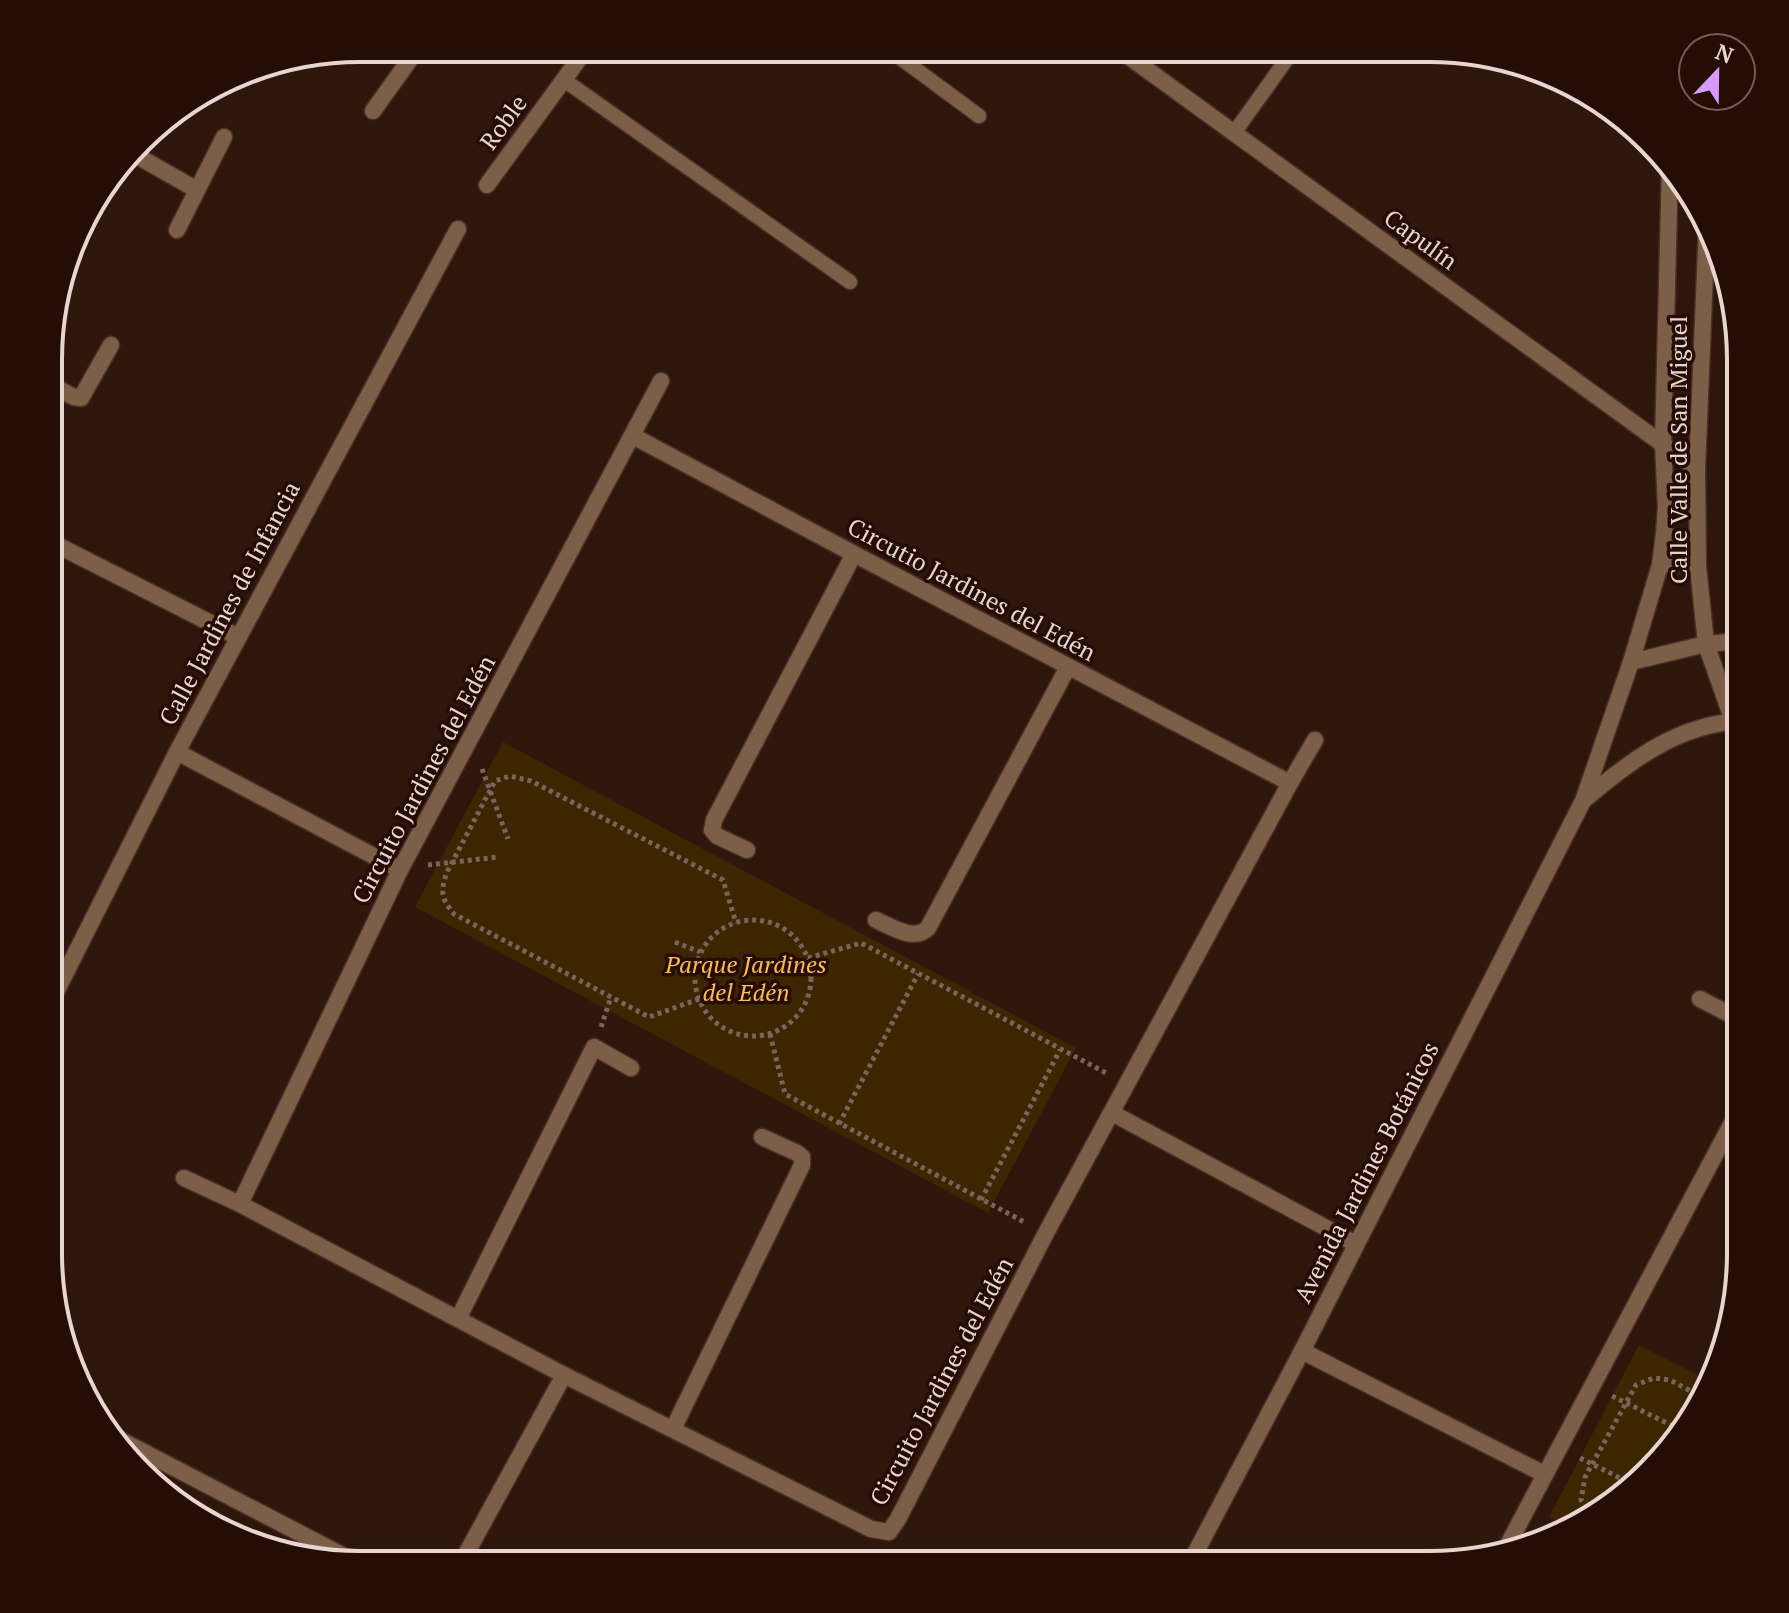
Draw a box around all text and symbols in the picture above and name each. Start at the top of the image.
north arrow [1677,32,1757,112]
text: N [1712,36,1738,70]
street label: Roble [472,88,534,156]
street label: Capulín [1378,201,1464,277]
street label: Calle Valle de San Miguel [1662,316,1694,584]
street label: Calle Jardines de Infancia [151,476,307,730]
street label: Circutio Jardines del Edén [842,510,1102,668]
street label: Circuito Jardines del Edén [344,649,502,909]
park label: Parque Jardines del Edén [664,948,827,1008]
street label: Avenida Jardines Botánicos [1286,1036,1446,1308]
street label: Circuito Jardines del Edén [862,1251,1020,1511]

